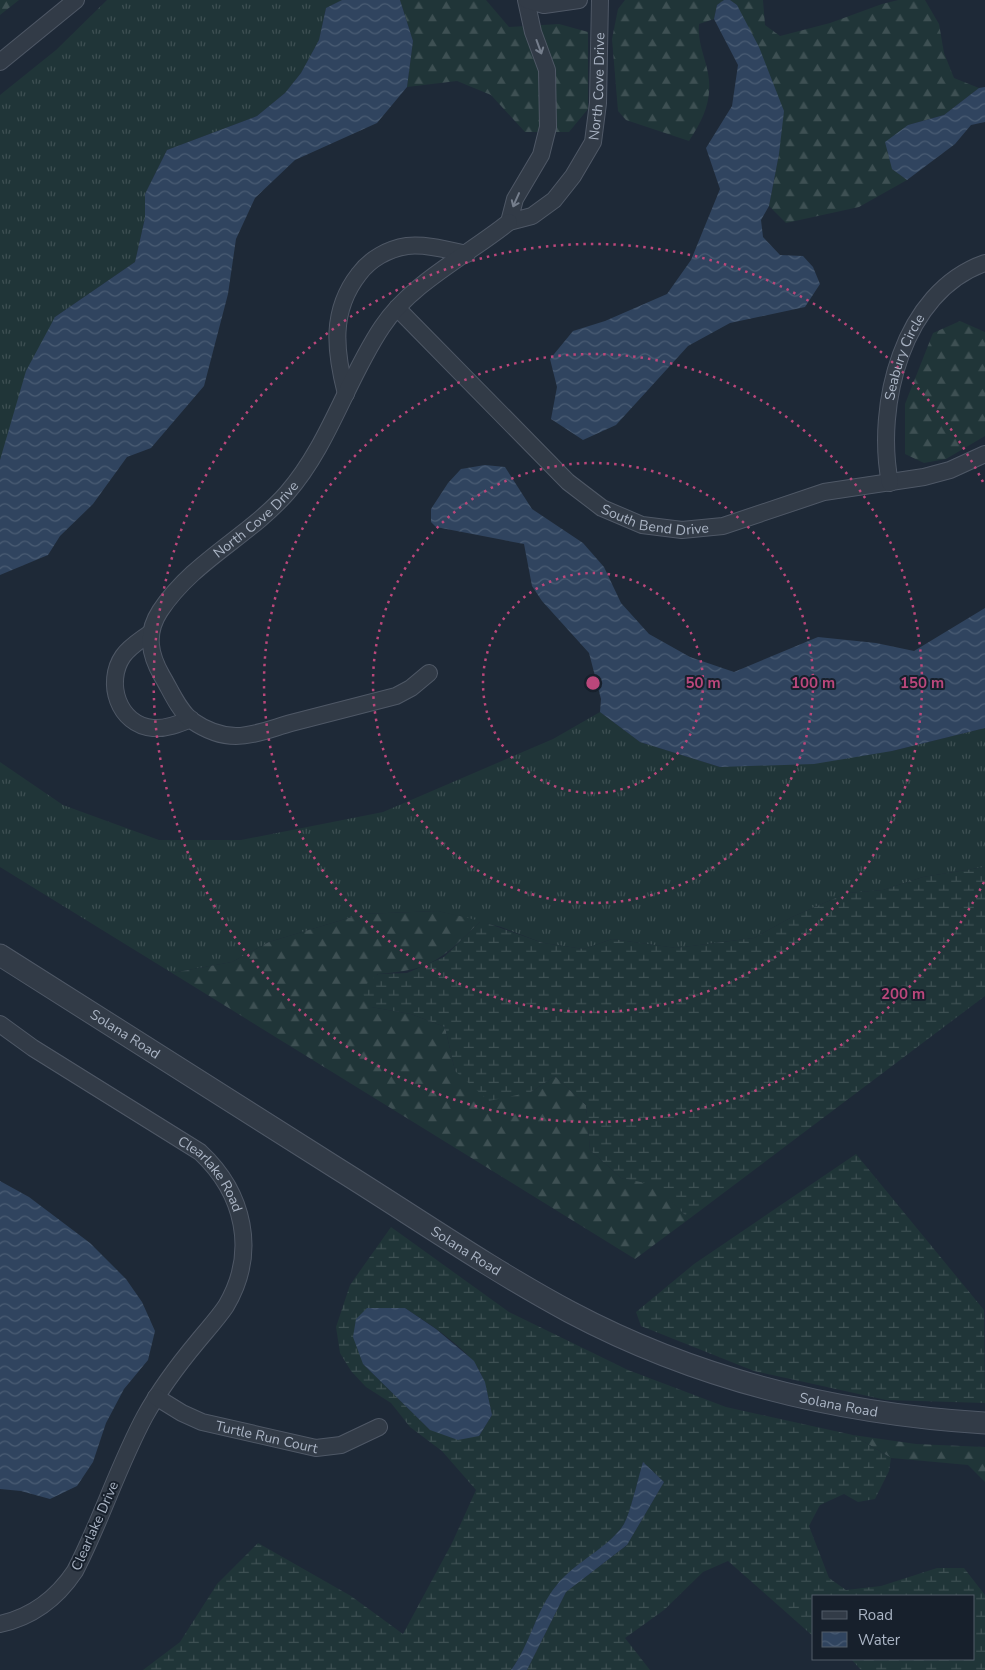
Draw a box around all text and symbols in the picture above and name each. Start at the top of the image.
street label: North Cove Drive [584,32,609,141]
one-way arrow [535,39,544,54]
one-way arrow [511,193,521,208]
street label: Seabury Circle [880,310,929,402]
street label: North Cove Drive [209,477,303,562]
street label: South Bend Drive [598,499,710,540]
text: 50 m [685,673,721,693]
text: 100 m [791,673,835,693]
text: 150 m [900,673,944,693]
centre of rings [584,674,602,692]
text: 200 m [881,984,925,1004]
street label: Solana Road [87,1005,164,1063]
street label: Clearlake Road [174,1131,247,1214]
street label: Solana Road [427,1221,505,1280]
street label: Solana Road [798,1388,879,1421]
street label: Turtle Run Court [214,1416,320,1458]
street label: Clearlake Drive [67,1478,123,1574]
legend [812,1595,975,1660]
text: Road [858,1605,893,1625]
text: Water [858,1630,901,1650]

